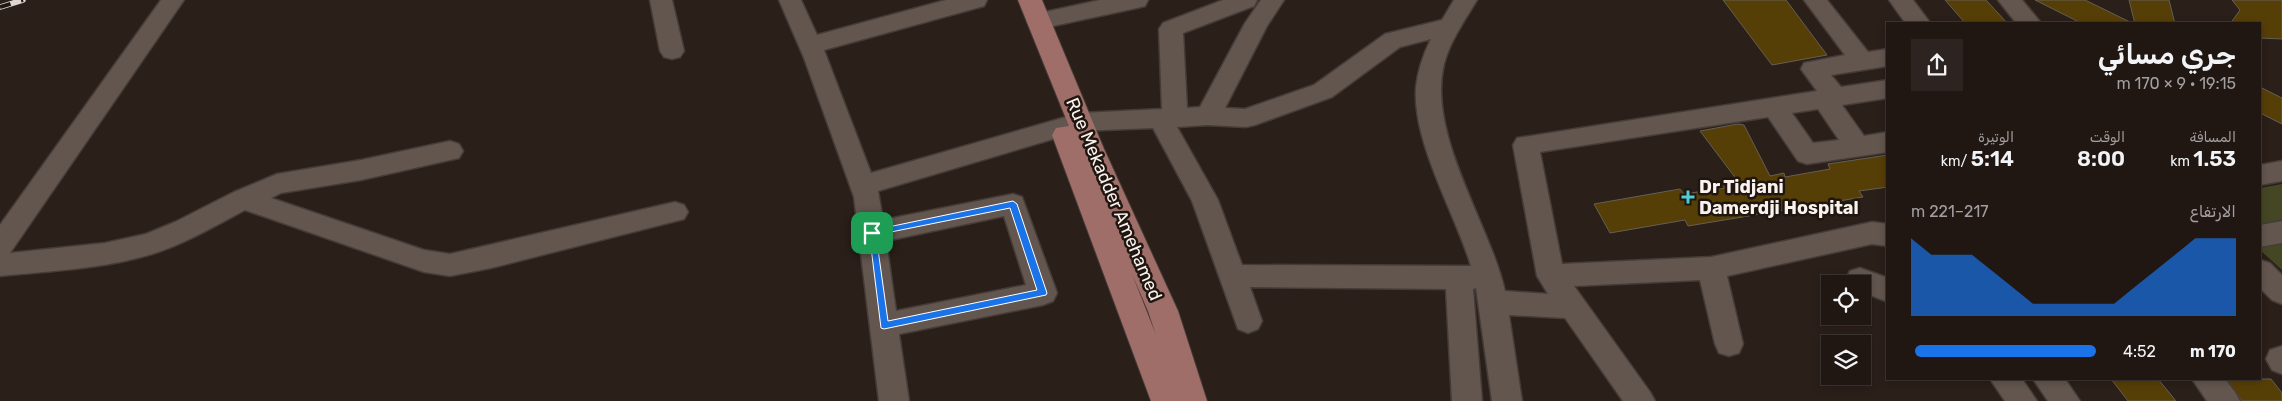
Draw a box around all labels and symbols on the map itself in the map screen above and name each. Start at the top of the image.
street label: Rue Mekadder Amehamed [1061,94,1167,304]
place label: Dr Tidjani Damerdji Hospital [1699,176,1859,219]
marker: Dr Tidjani Damerdji Hospital [1681,190,1695,204]
pin [851,212,893,254]

